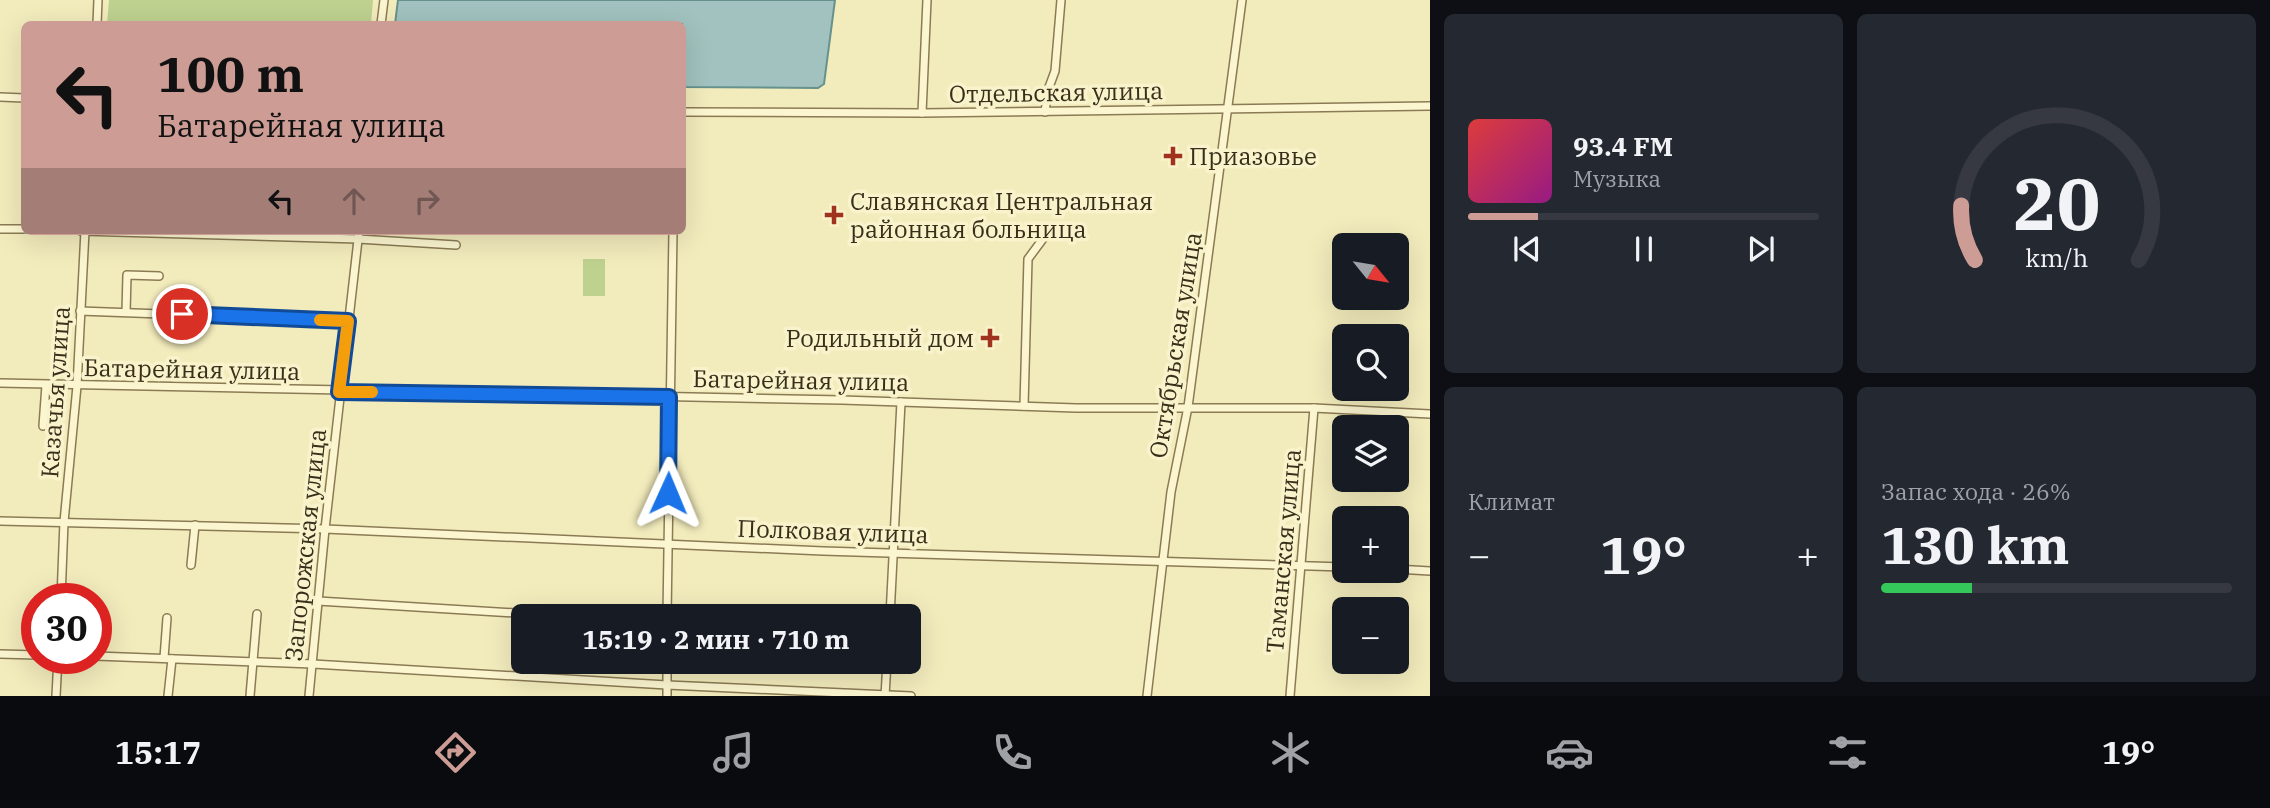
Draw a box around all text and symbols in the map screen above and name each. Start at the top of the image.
text: 100 m [157,42,304,105]
icon: left [42,49,133,140]
street label: Отдельская улица [949,74,1163,110]
text: Батарейная улица [157,104,446,146]
text: 93.4 FM [1573,129,1673,163]
place label: Приазовье [1189,140,1317,172]
marker: Приазовье [1163,146,1183,166]
text: 20 [2013,155,2100,250]
text: Музыка [1573,163,1661,193]
icon: left [262,182,300,220]
icon: ahead [335,182,373,220]
icon: right [408,182,446,220]
place label: Славянская Центральная районная больница [850,185,1153,245]
marker: Славянская Центральная районная больница [824,205,844,225]
street label: Октябрьская улица [1141,230,1209,460]
icon: previous [1508,230,1546,268]
icon: pause [1625,230,1663,268]
icon: next [1742,230,1780,268]
north arrow [1332,233,1409,310]
map controls [1332,233,1409,674]
text: km/h [2025,241,2088,274]
pin [152,284,212,344]
icon: arrive [163,295,201,333]
street label: Казачья улица [33,305,77,479]
place label: Родильный дом [786,322,974,354]
button: search [1332,324,1409,401]
marker: Родильный дом [980,328,1000,348]
street label: Батарейная улица [83,351,301,387]
street label: Батарейная улица [692,362,910,398]
button: layers [1332,415,1409,492]
street label: Запорожская улица [277,427,333,663]
street label: Таманская улица [1258,448,1308,654]
position arrow [631,456,705,530]
text: Запас хода · 26% [1881,476,2071,506]
text: Климат [1468,486,1555,516]
button: + [1332,506,1409,583]
text: 130 km [1881,511,2070,578]
street label: Полковая улица [737,512,929,550]
text: 19° [1600,521,1687,588]
text: − [1468,530,1491,579]
text: + [1796,530,1819,579]
speed limit sign: 30 [21,583,112,674]
button: − [1332,597,1409,674]
text: 15:19 · 2 мин · 710 m [582,622,850,656]
icon: directions [431,728,480,777]
icon: music [709,728,758,777]
icon: phone [988,728,1037,777]
icon: climate [1266,728,1315,777]
icon: car [1545,728,1594,777]
icon: filters [1823,728,1872,777]
text: 15:17 [115,731,201,773]
text: 19° [2102,731,2155,773]

